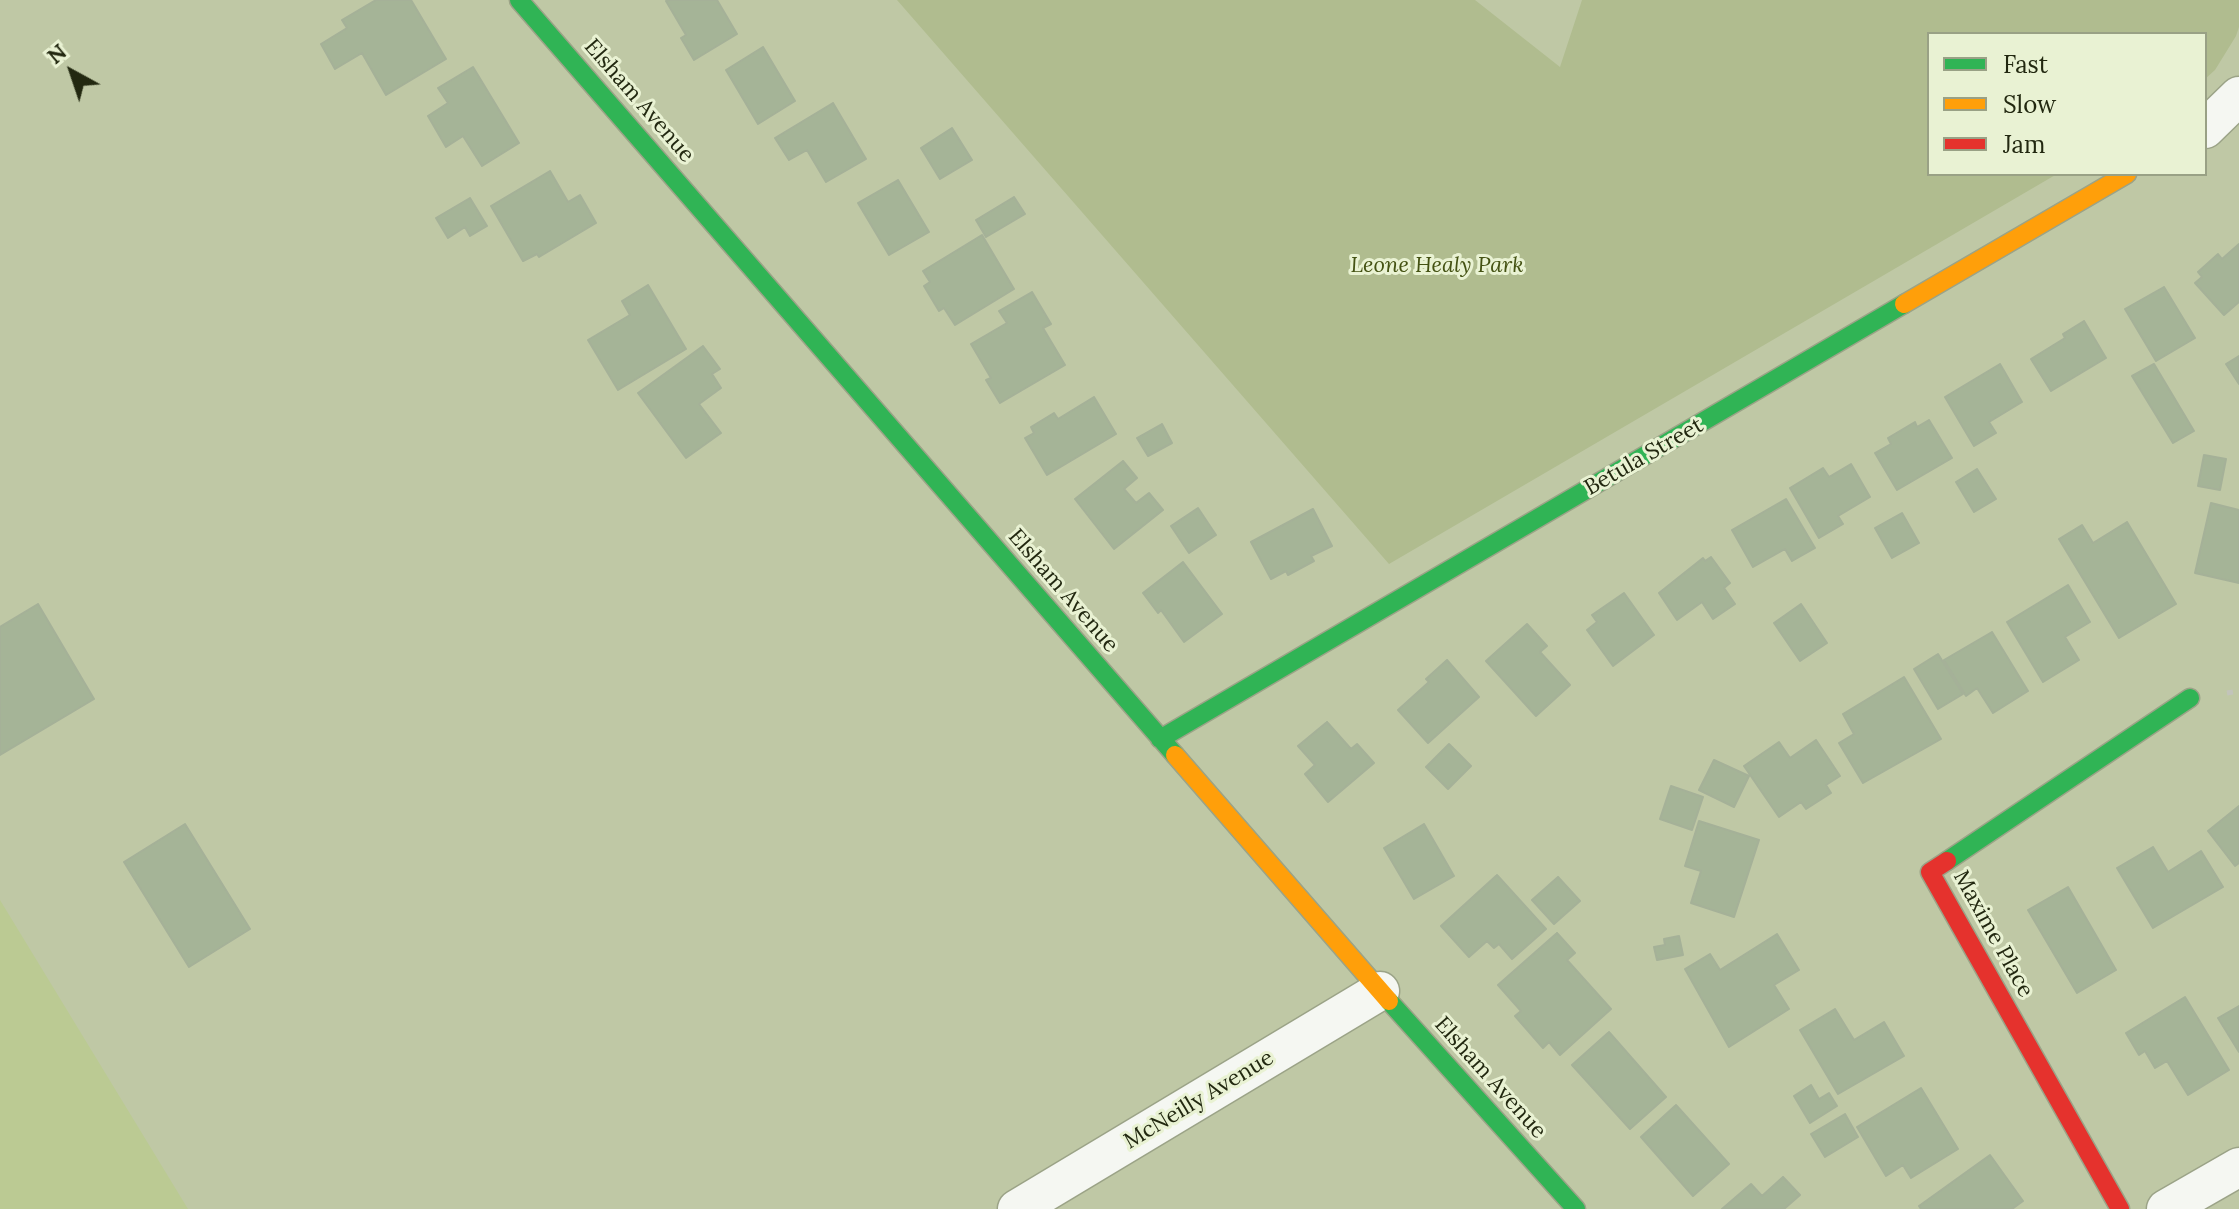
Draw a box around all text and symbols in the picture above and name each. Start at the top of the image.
north arrow [32,32,112,112]
legend [1927,32,2207,176]
street label: Elsham Avenue [578,34,700,168]
text: N [41,37,72,70]
text: Fast [2003,49,2048,80]
text: Slow [2003,89,2056,120]
text: Jam [2003,129,2045,160]
park label: Leone Healy Park [1350,253,1524,279]
street label: Betula Street [1580,412,1708,502]
street label: Elsham Avenue [1002,524,1124,658]
street label: Maxime Place [1947,866,2039,1002]
street label: Elsham Avenue [1428,1012,1552,1144]
street label: McNeilly Avenue [1119,1045,1279,1155]

